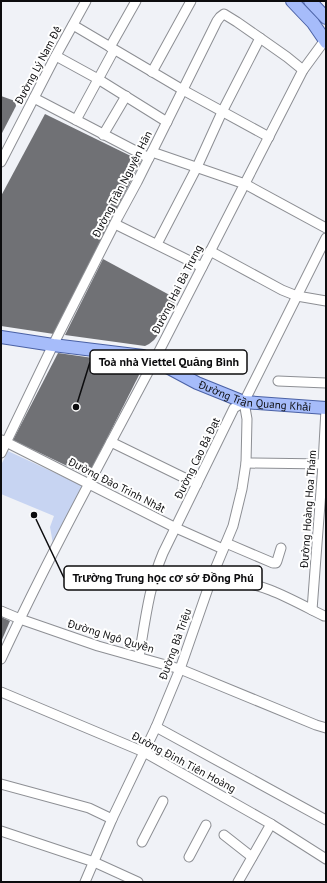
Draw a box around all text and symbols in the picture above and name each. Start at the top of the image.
street label: Đường Lý Nam Đế [11,23,65,107]
street label: Đường Trần Nguyên Hãn [89,128,155,241]
street label: Đường Hai Bà Trưng [148,242,205,337]
callout: Toà nhà Viettel Quảng Bình [90,350,247,374]
text: Toà nhà Viettel Quảng Bình [99,354,239,369]
street label: Đường Trần Quang Khải [196,377,312,414]
street label: Đường Cao Bá Đạt [171,415,223,502]
street label: Đường Hoàng Hoa Thám [297,450,319,569]
street label: Đường Đào Trinh Nhất [65,454,168,516]
callout: Trường Trung học cơ sở Đồng Phú [64,566,262,590]
text: Trường Trung học cơ sở Đồng Phú [72,570,254,585]
street label: Đường Bà Triệu [155,606,194,682]
street label: Đường Ngô Quyền [65,616,156,656]
street label: Đường Đinh Tiên Hoàng [129,728,238,795]

